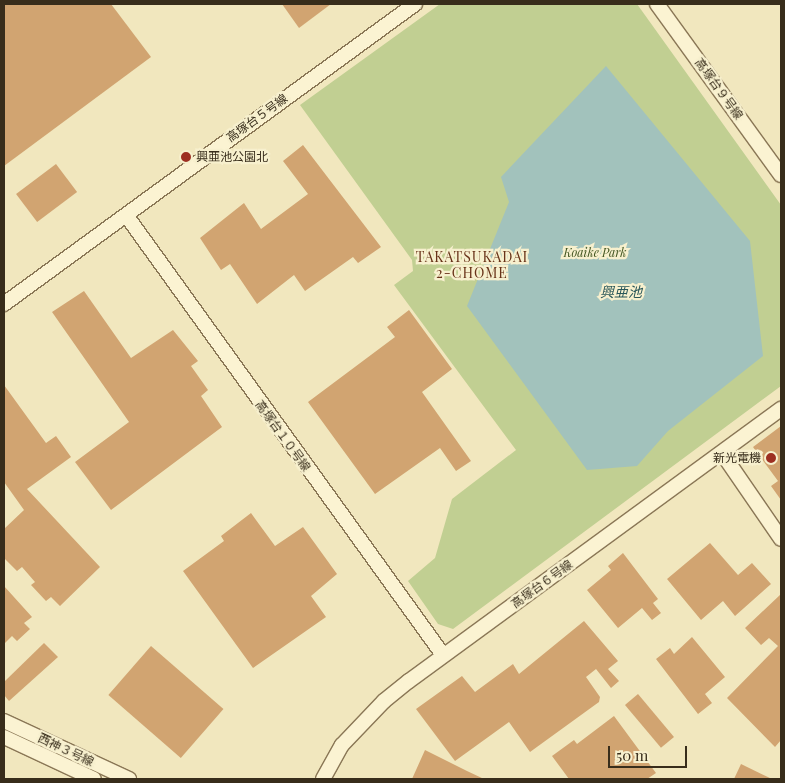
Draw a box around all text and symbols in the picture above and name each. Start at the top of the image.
street label: 高塚台９号線 [692,56,746,122]
street label: 高塚台５号線 [224,91,290,145]
place label: 興亜池公園北 [196,150,268,164]
marker: 興亜池公園北 [180,151,192,163]
park label: Koaike Park [564,246,626,260]
district label: TAKATSUKADAI 2-CHOME [414,249,530,282]
water label: 興亜池 [600,284,642,300]
street label: 高塚台１０号線 [252,398,314,474]
place label: 新光電機 [713,451,761,465]
marker: 新光電機 [765,452,777,464]
street label: 高塚台６号線 [509,557,575,611]
street label: 西神３号線 [36,731,96,769]
scale bar [610,736,689,768]
text: 50 m [616,745,648,765]

